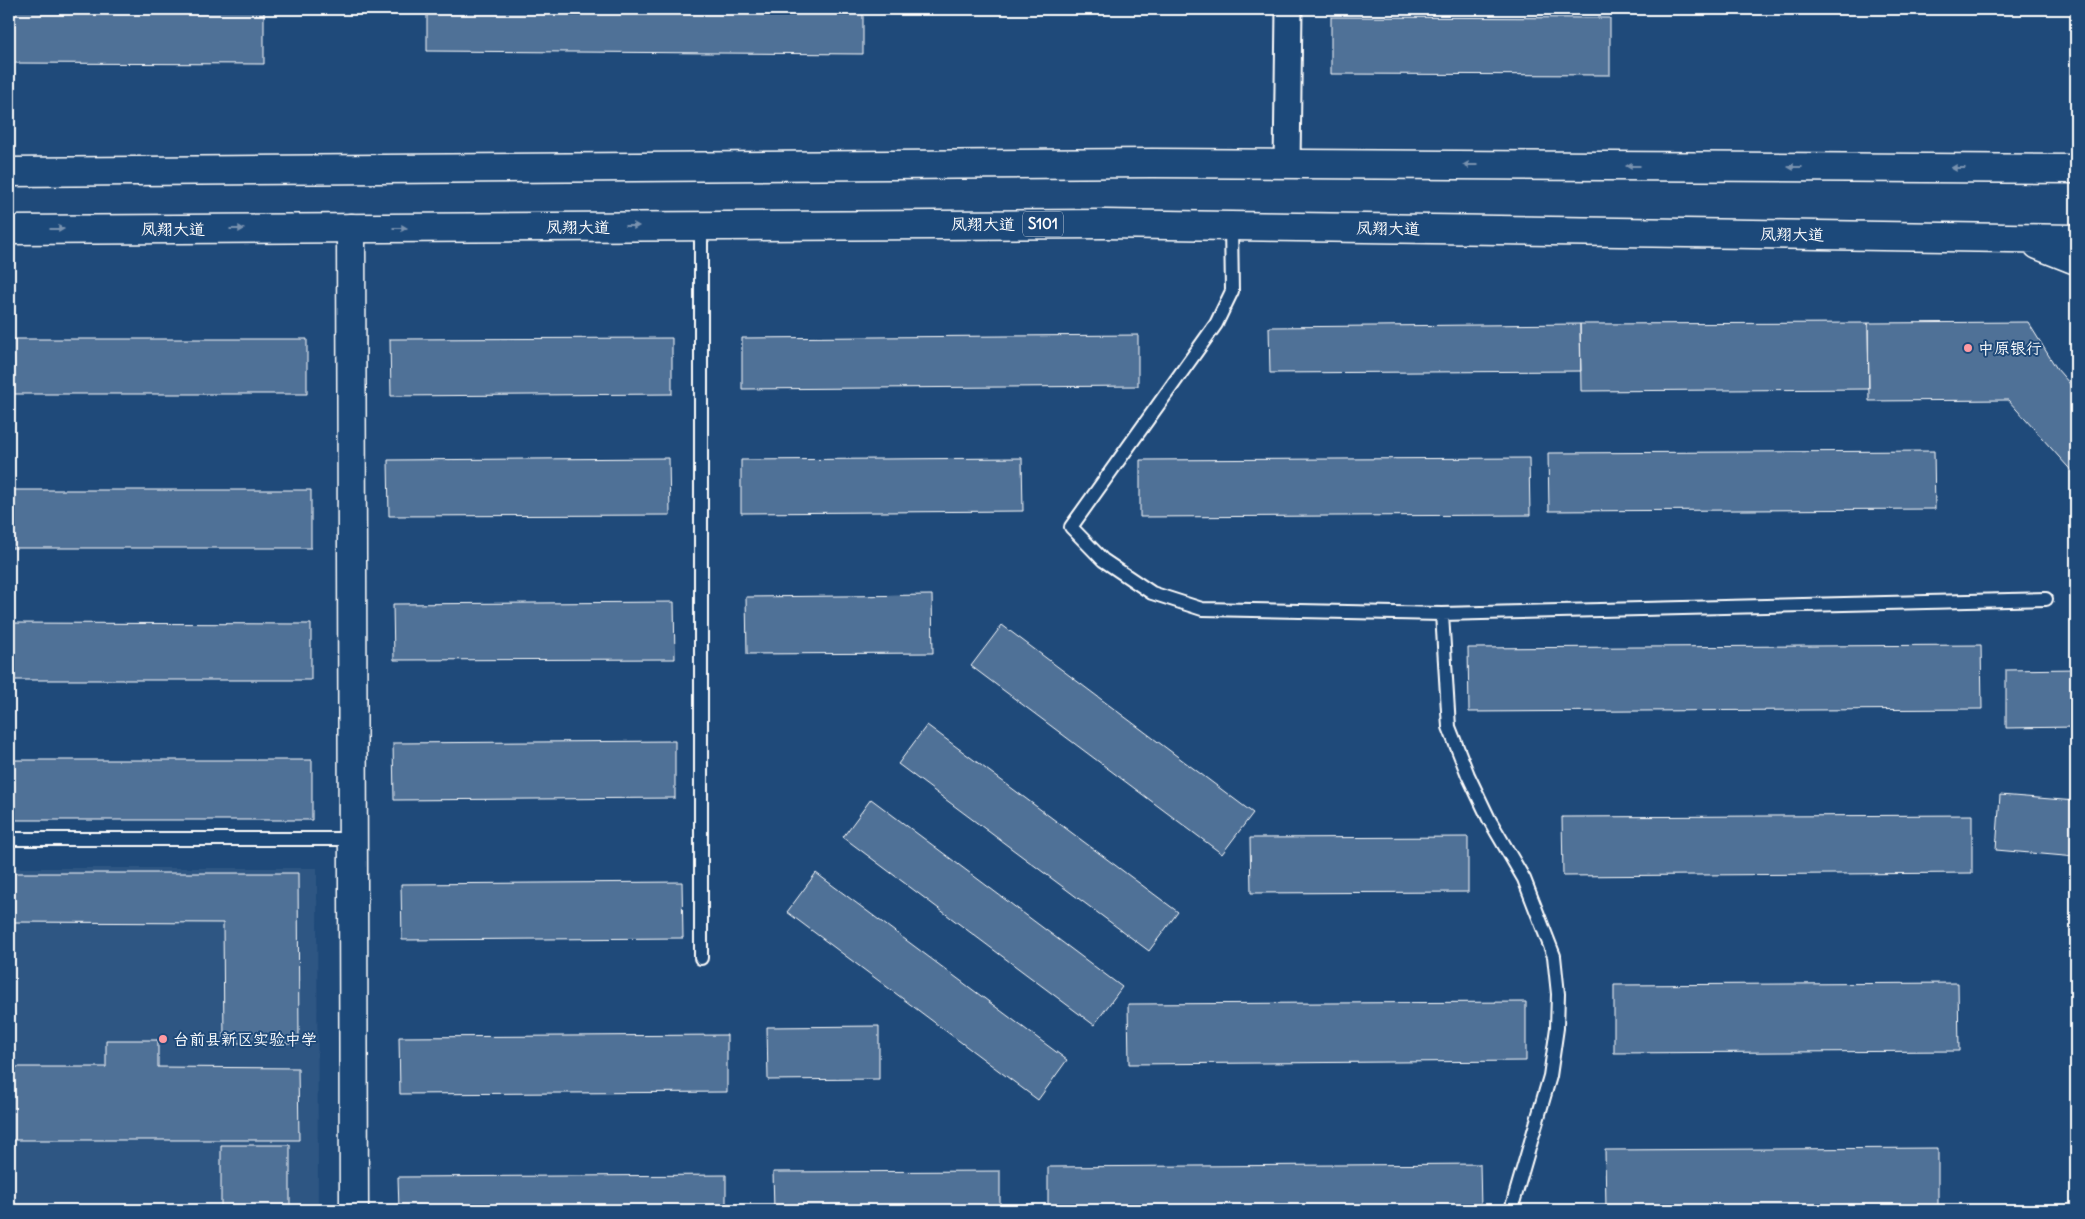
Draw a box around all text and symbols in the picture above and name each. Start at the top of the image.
one-way arrow [1462,161,1478,169]
one-way arrow [1624,162,1640,170]
one-way arrow [1787,163,1803,171]
one-way arrow [1949,164,1965,172]
road number: S101 [1023,212,1063,236]
street label: 凤翔大道 [951,214,1015,234]
street label: 凤翔大道 [546,217,610,237]
street label: 凤翔大道 [1356,217,1420,239]
street label: 凤翔大道 [141,219,205,239]
one-way arrow [625,222,641,230]
street label: 凤翔大道 [1760,223,1824,245]
one-way arrow [230,224,246,232]
one-way arrow [392,224,408,232]
one-way arrow [50,225,66,233]
place label: 中原银行 [1978,338,2042,358]
marker: 中原银行 [1962,342,1974,354]
place label: 台前县新区实验中学 [173,1029,317,1049]
marker: 台前县新区实验中学 [157,1033,169,1045]

